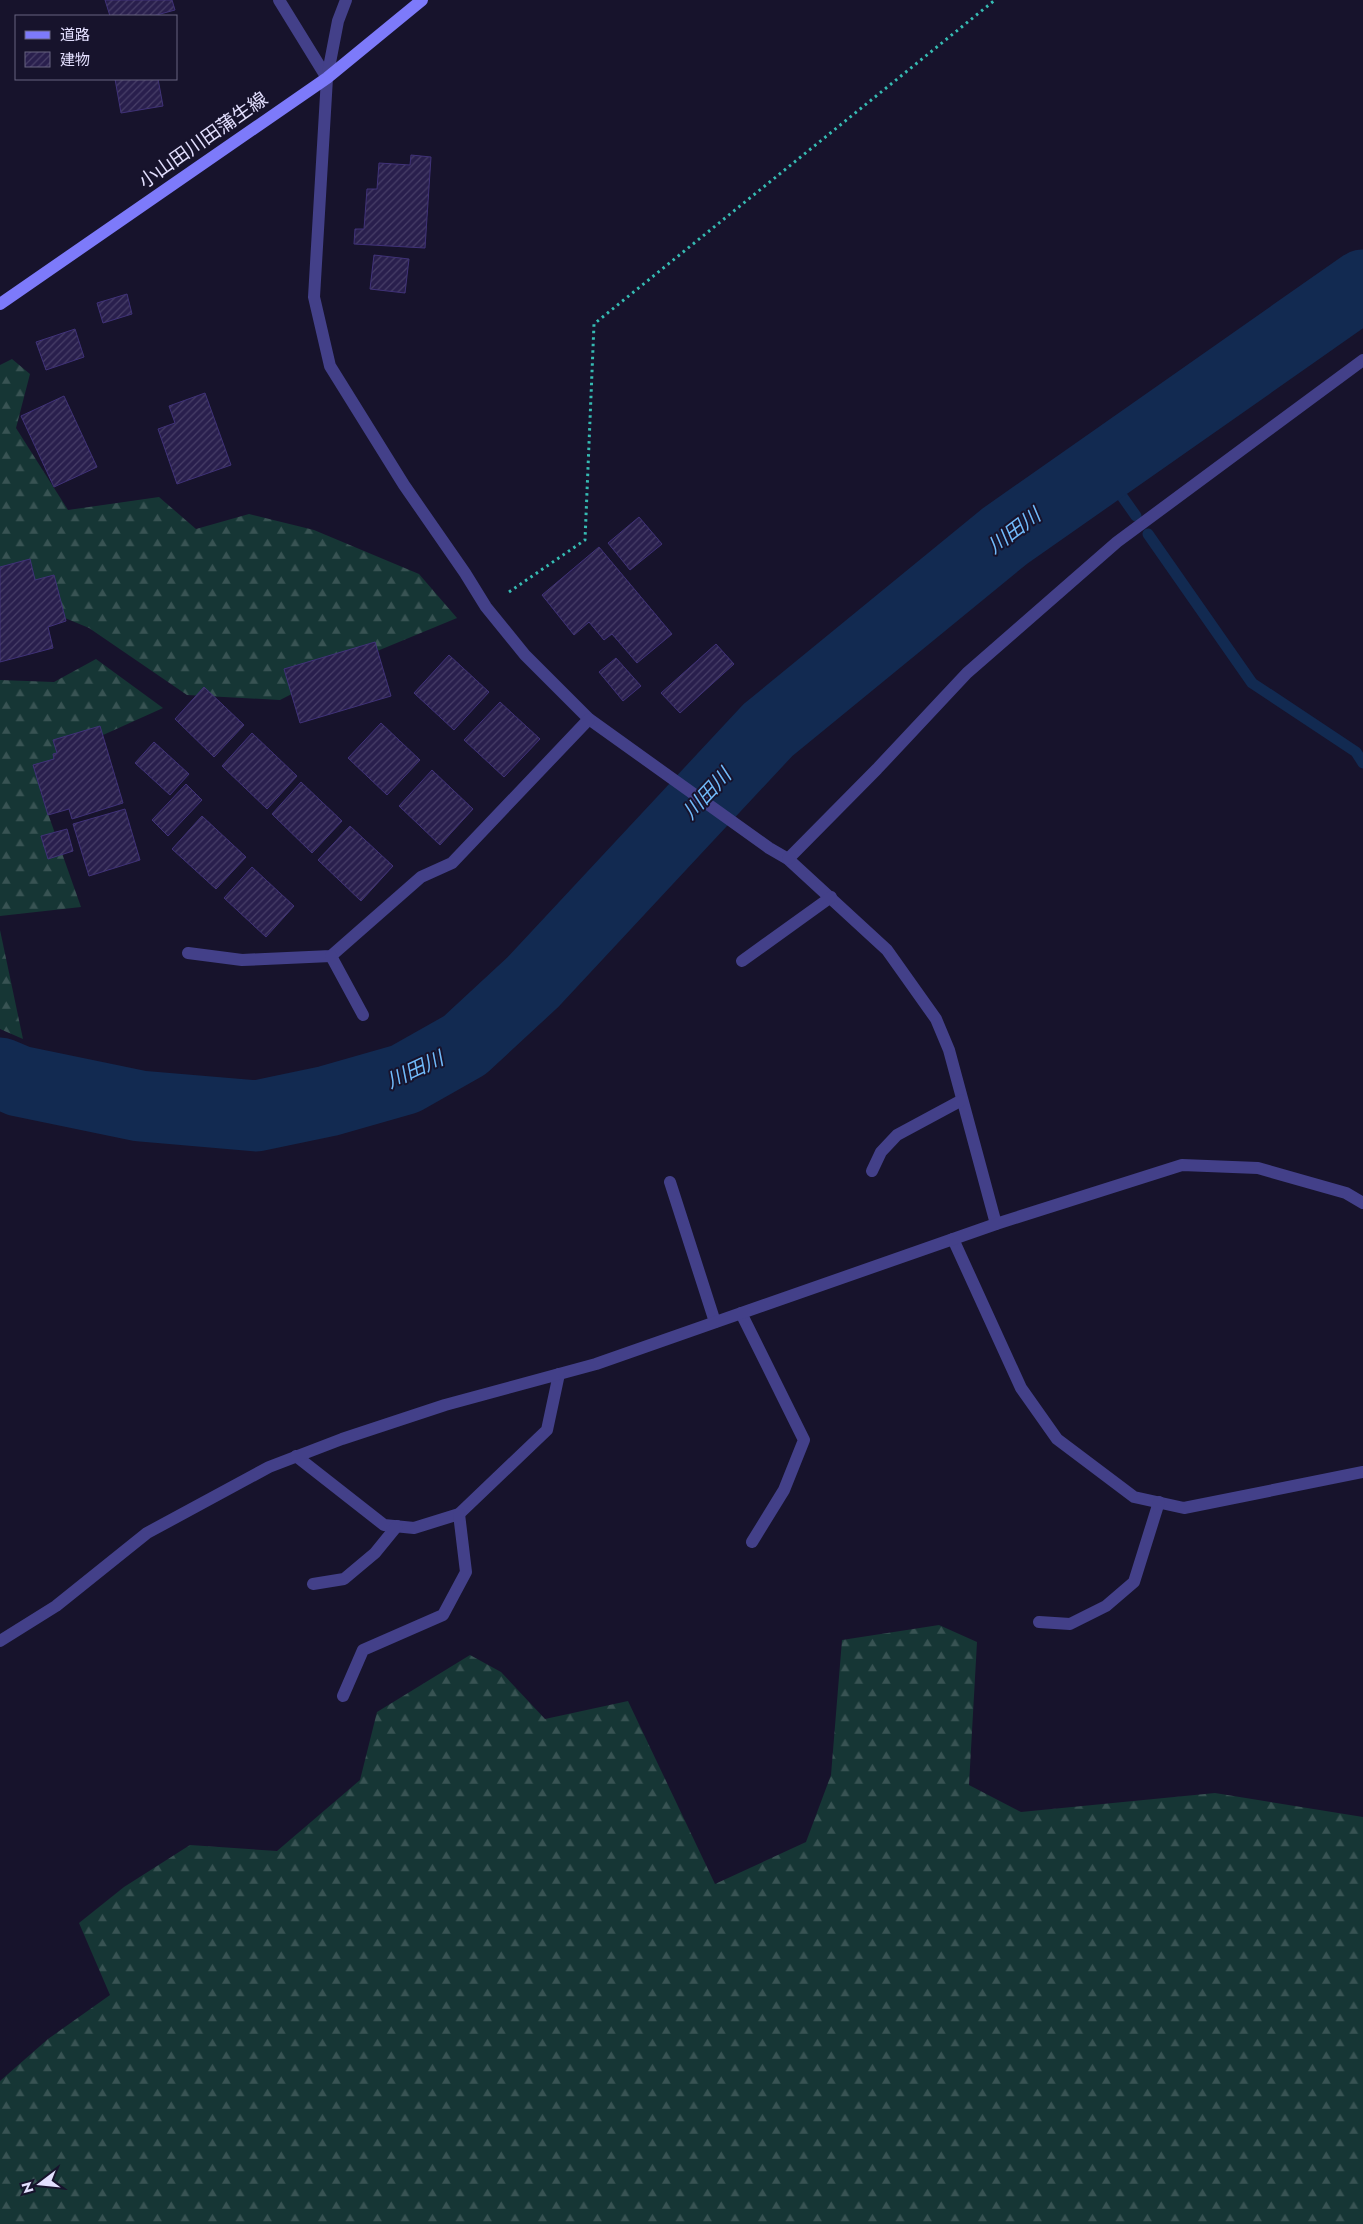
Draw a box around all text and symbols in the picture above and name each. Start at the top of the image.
legend [15,15,178,80]
text: 道路 [60,24,90,46]
text: 建物 [60,49,90,71]
street label: 小山田川田蒲生線 [133,85,273,195]
water label: 川田川 [981,500,1048,561]
water label: 川田川 [676,761,739,826]
water label: 川田川 [382,1043,450,1096]
north arrow [15,2159,65,2209]
text: N [16,2179,39,2196]

